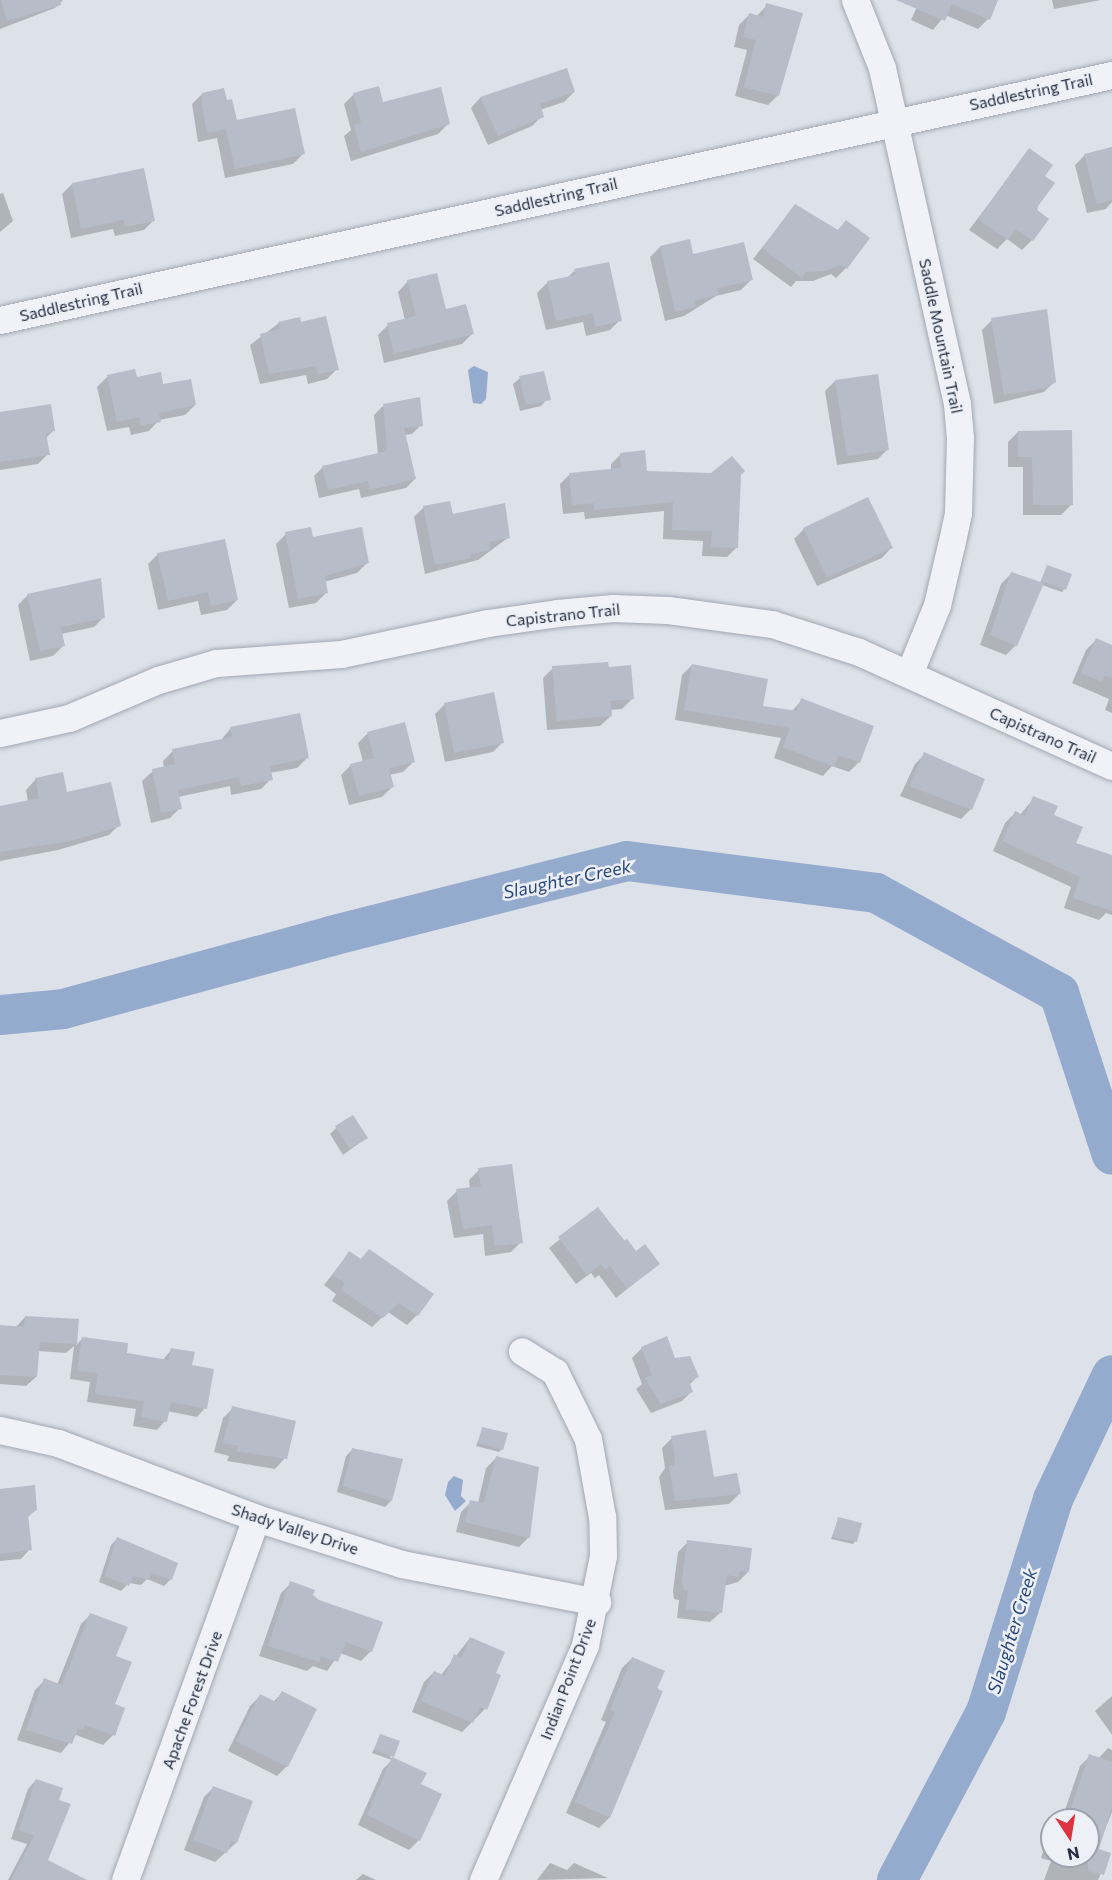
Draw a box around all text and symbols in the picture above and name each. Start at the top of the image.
street label: Saddlestring Trail [968,70,1094,114]
street label: Saddlestring Trail [493,174,619,220]
street label: Saddle Mountain Trail [915,257,967,415]
street label: Saddlestring Trail [18,279,144,325]
street label: Capistrano Trail [505,599,621,631]
street label: Capistrano Trail [987,703,1099,767]
water label: Slaughter Creek [501,855,633,903]
street label: Shady Valley Drive [229,1499,361,1559]
water label: Slaughter Creek [983,1566,1041,1696]
street label: Indian Point Drive [536,1616,600,1742]
street label: Apache Forest Drive [158,1628,226,1772]
north arrow [1040,1808,1100,1868]
text: N [1066,1844,1081,1865]

